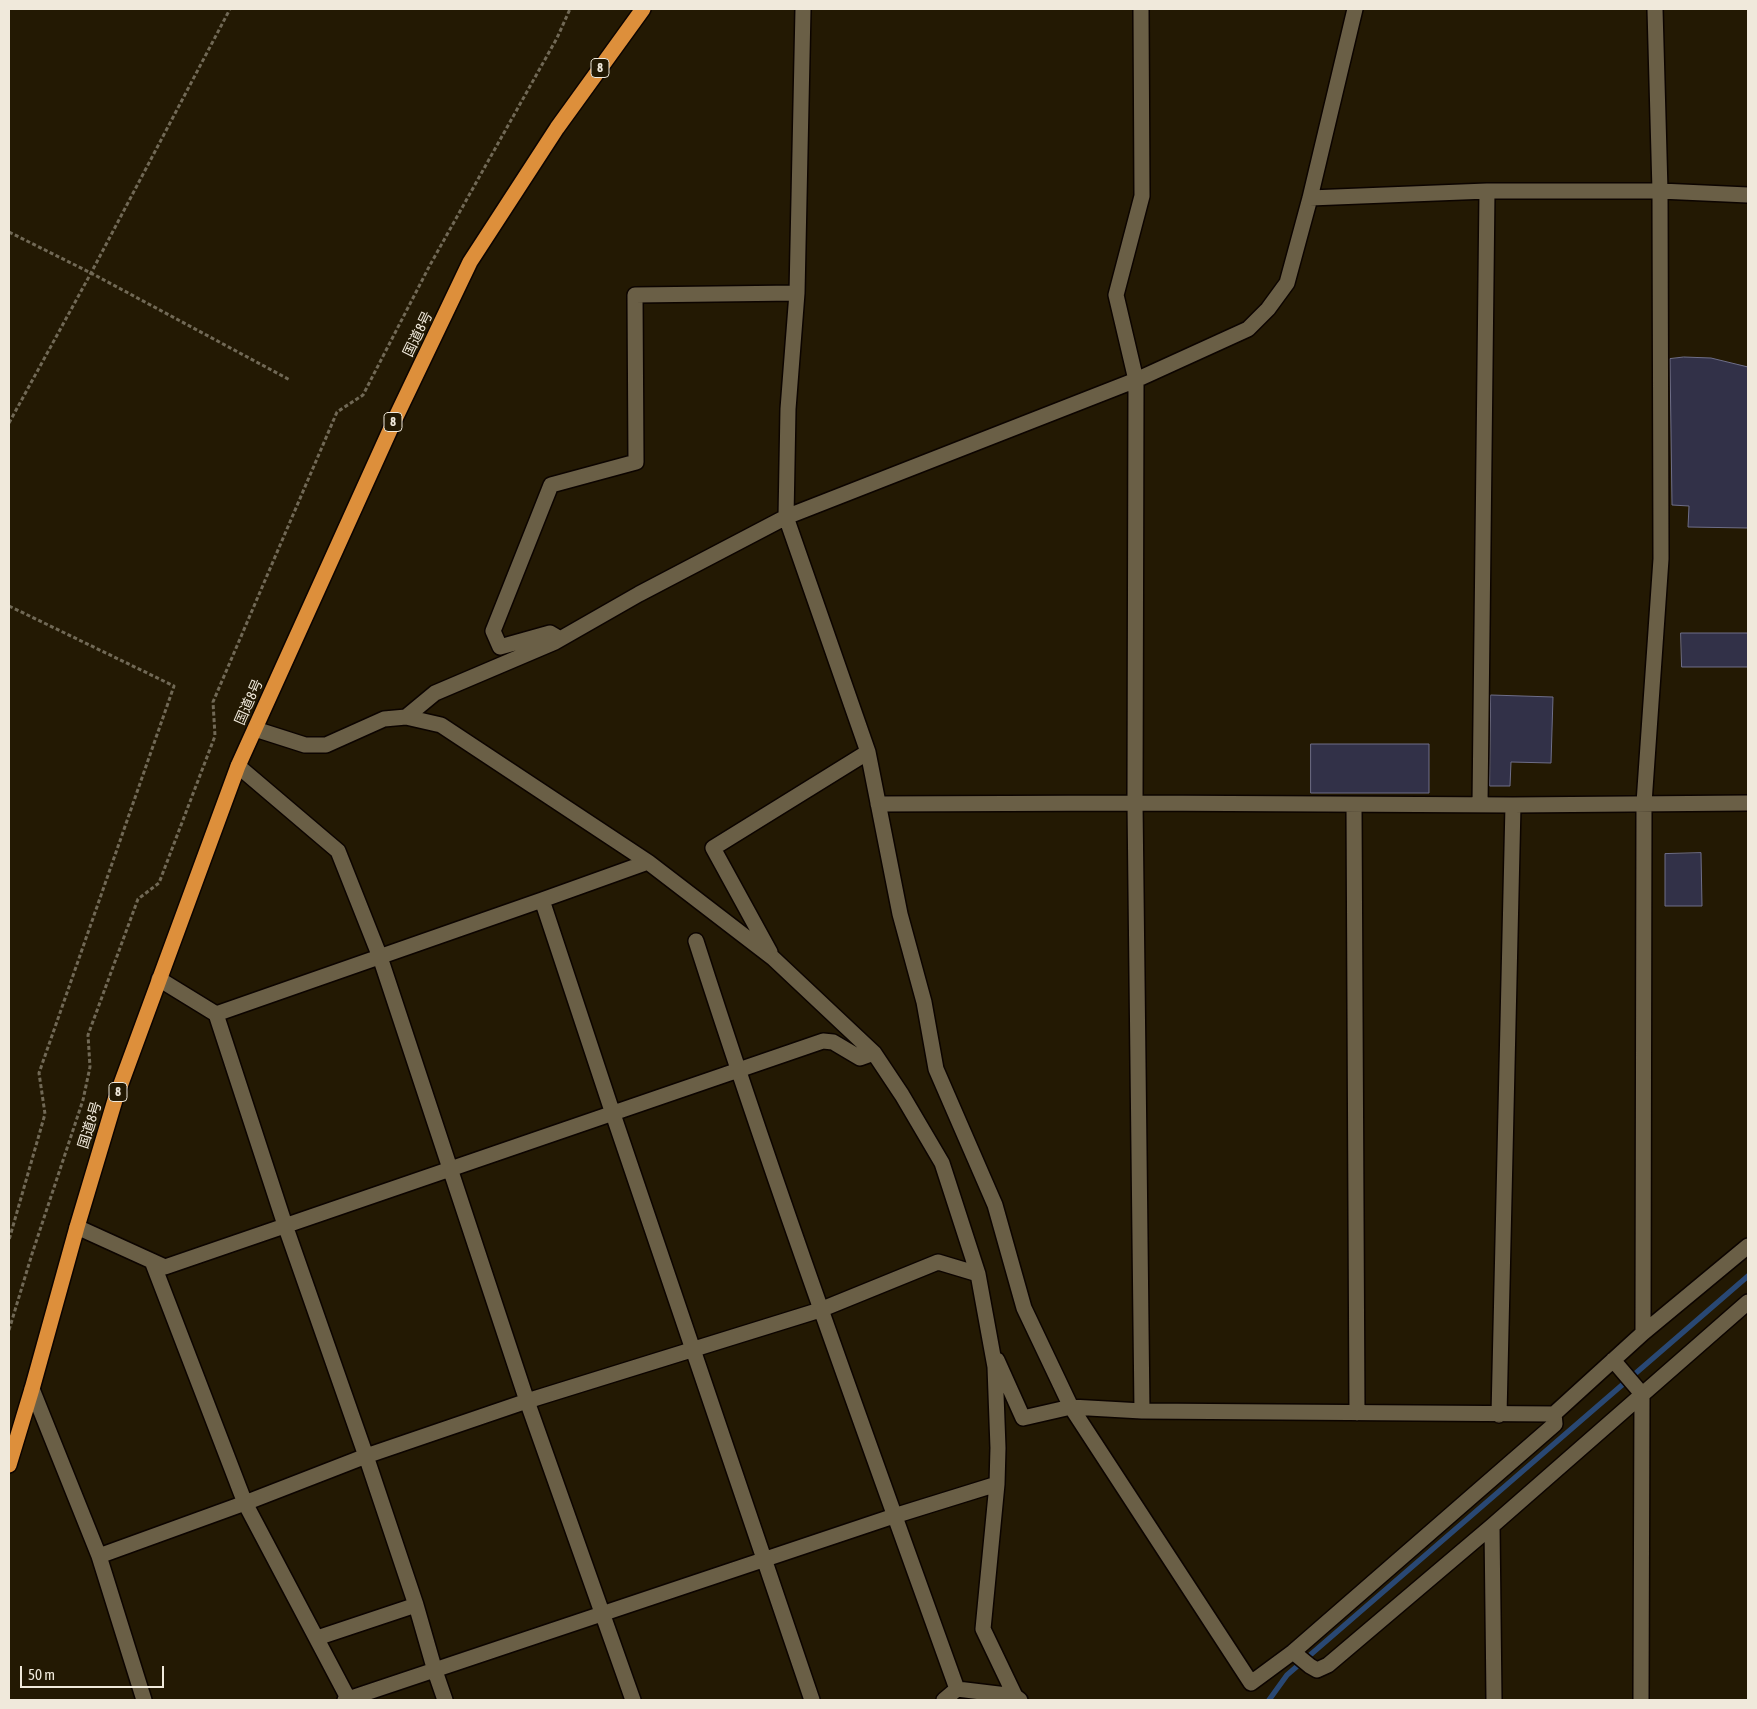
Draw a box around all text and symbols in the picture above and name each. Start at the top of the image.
road number: 8 [591,58,609,78]
street label: 国道8号 [400,308,436,360]
road number: 8 [384,412,402,432]
street label: 国道8号 [231,676,267,728]
road number: 8 [109,1082,127,1102]
street label: 国道8号 [75,1099,105,1151]
scale bar [22,1656,166,1688]
text: 50 m [28,1666,55,1683]

